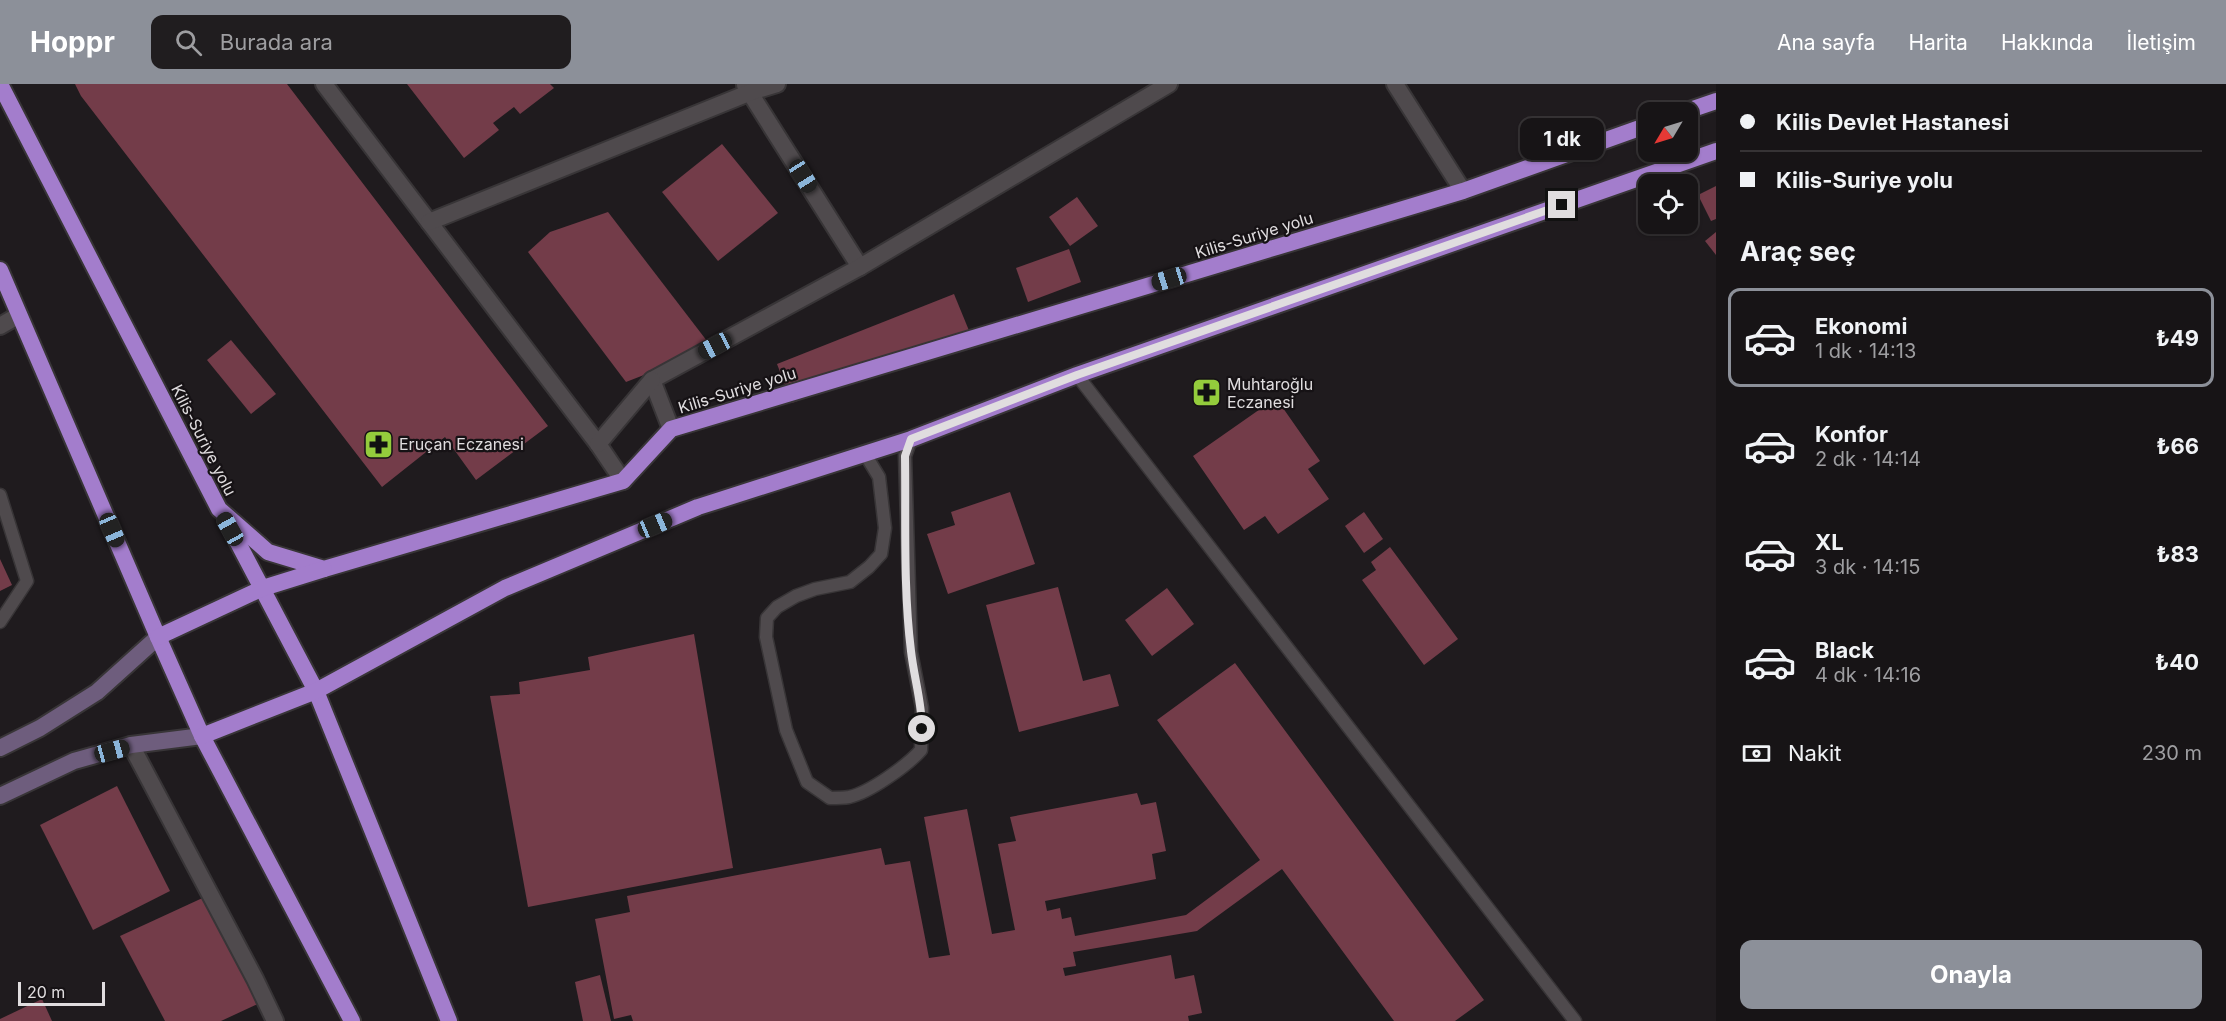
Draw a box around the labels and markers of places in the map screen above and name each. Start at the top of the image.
place label: Muhtaroğlu Eczanesi [1227,374,1313,412]
pharmacy icon: Muhtaroğlu Eczanesi [1190,377,1222,409]
pharmacy icon: Eruçan Eczanesi [362,428,394,460]
place label: Eruçan Eczanesi [399,434,524,454]

